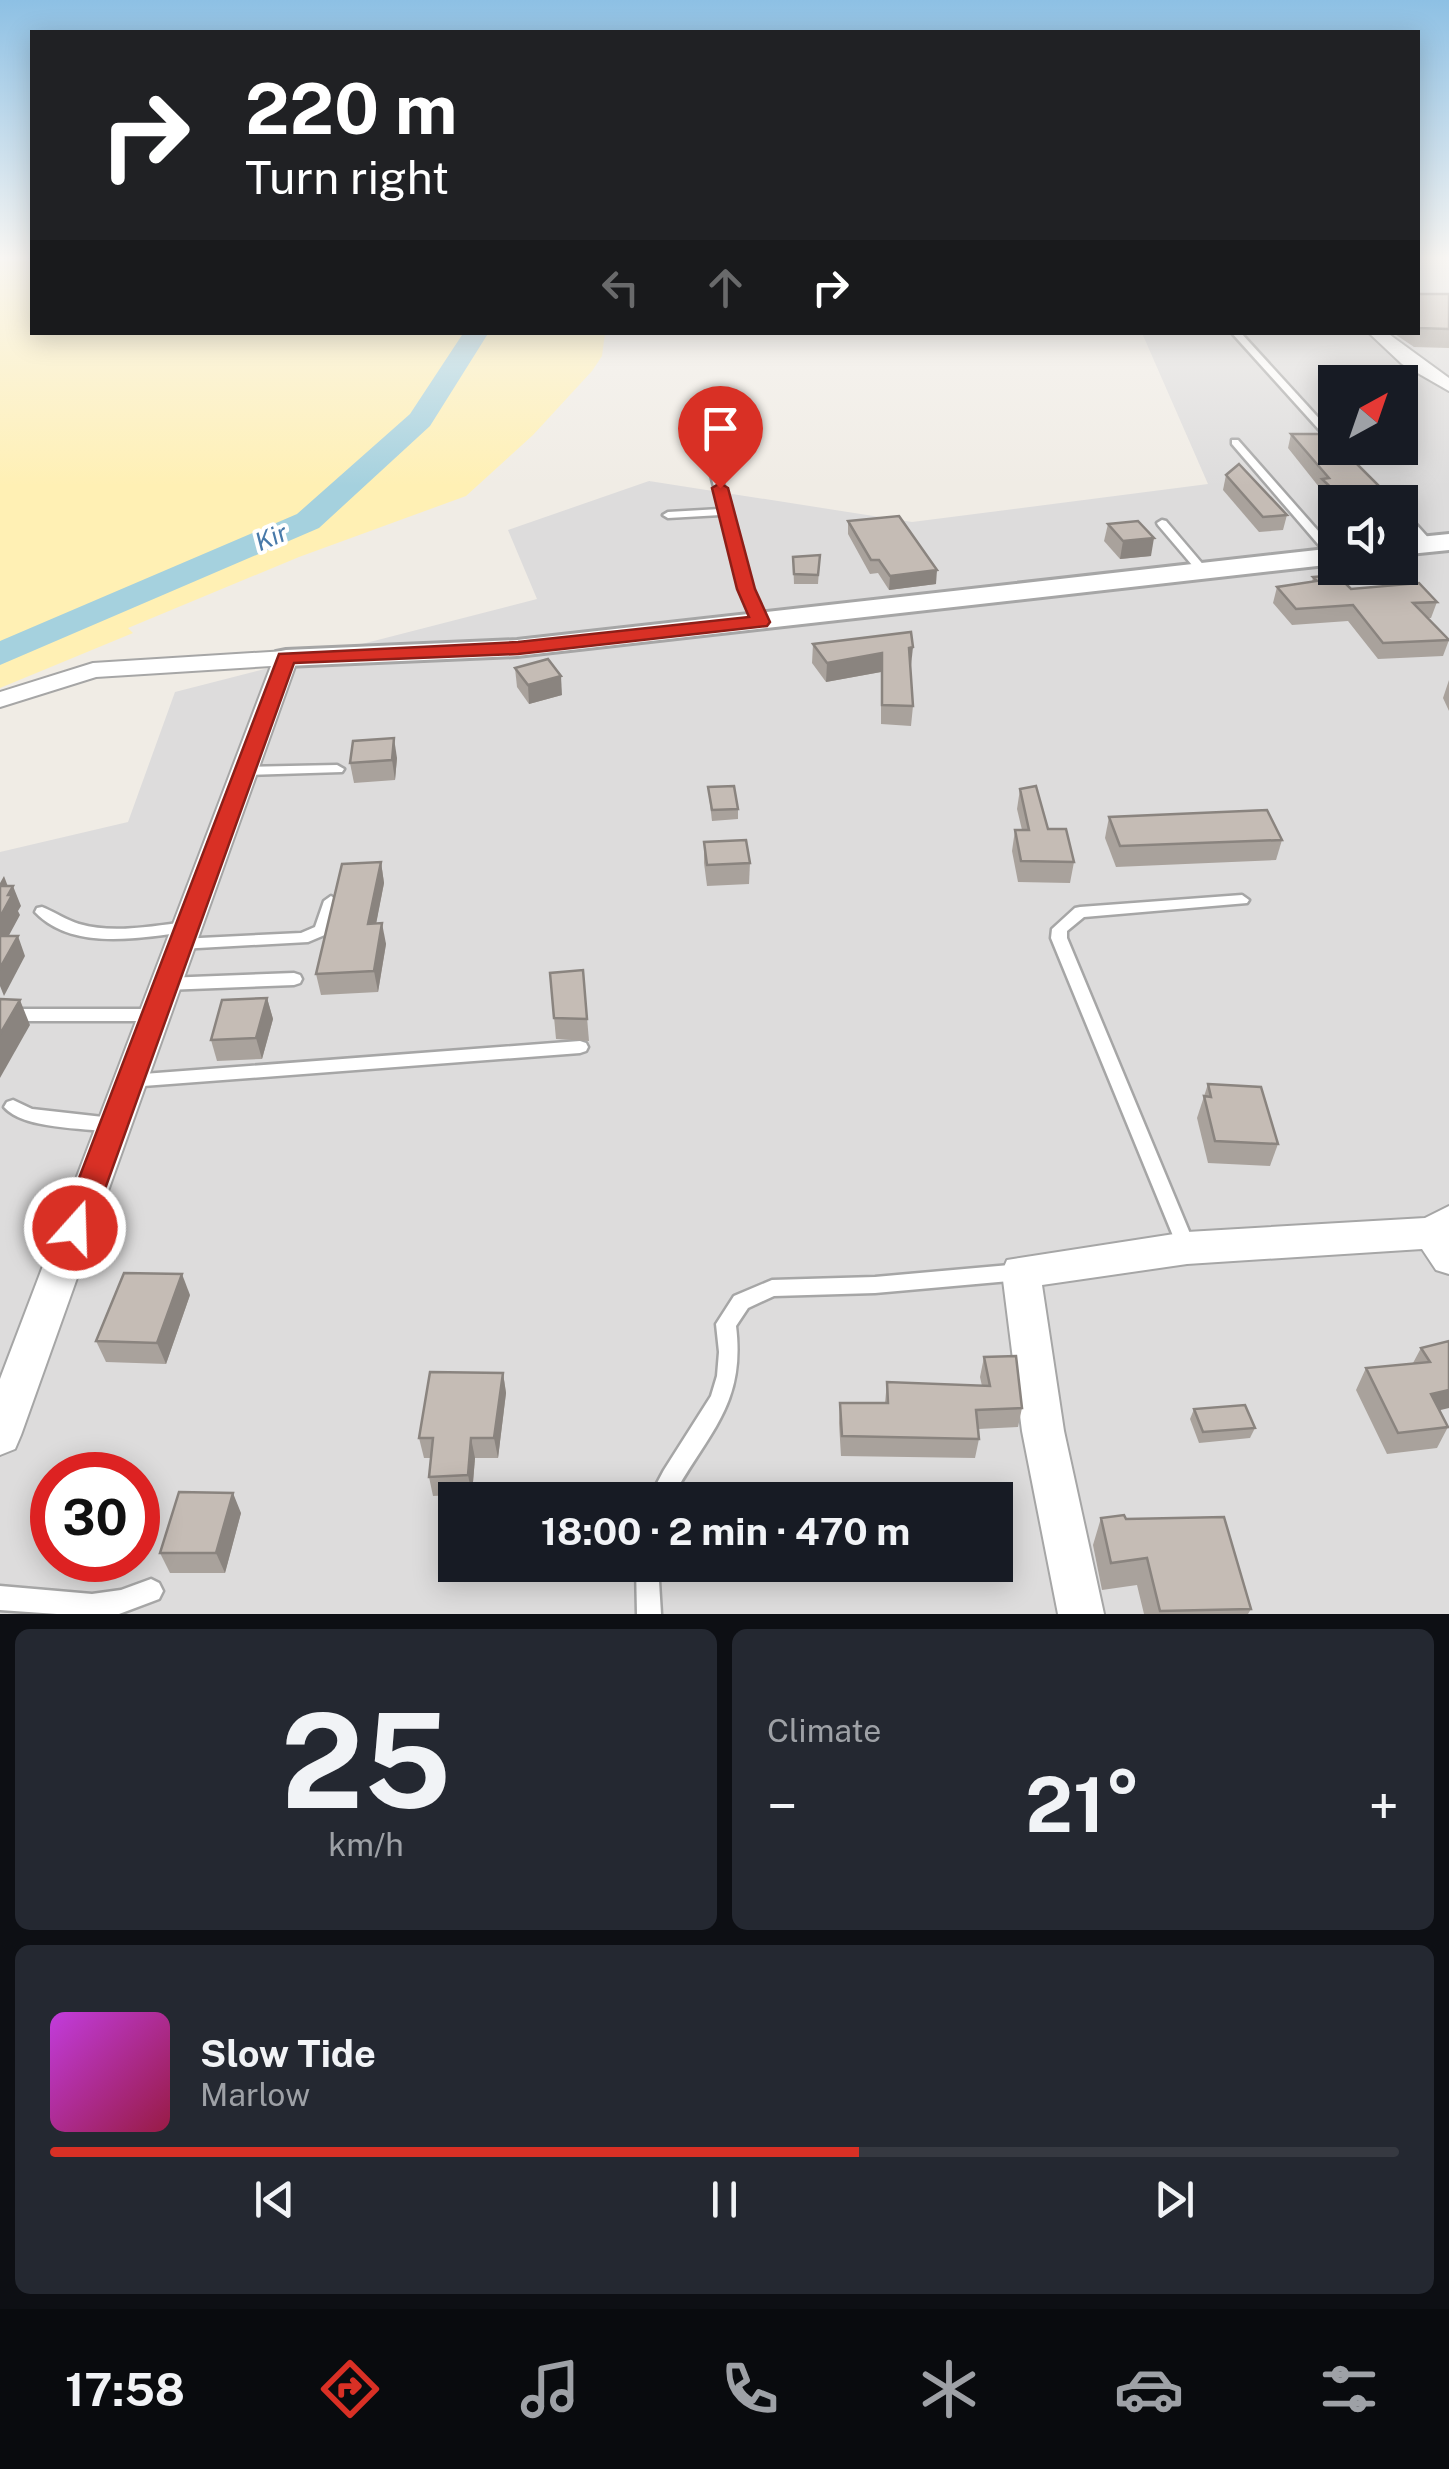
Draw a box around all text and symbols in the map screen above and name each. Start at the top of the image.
text: 220 m [245,67,458,150]
icon: right [80,70,210,200]
text: Turn right [245,151,449,204]
icon: left [593,260,648,315]
icon: ahead [698,260,753,315]
icon: right [803,260,858,315]
north arrow [1318,365,1418,465]
map controls [1318,365,1418,585]
pin [678,386,763,489]
icon: arrive [693,401,748,456]
button: sound [1318,485,1418,585]
water label: Kir [250,517,292,557]
position arrow [23,1176,127,1280]
speed limit sign: 30 [30,1452,160,1582]
text: 18:00 · 2 min · 470 m [541,1509,910,1554]
text: 25 [281,1685,451,1837]
text: Climate [767,1712,881,1749]
text: 21° [1025,1761,1141,1849]
text: − [767,1774,798,1838]
text: + [1369,1774,1399,1838]
text: km/h [328,1826,404,1863]
text: Slow Tide [200,2031,376,2076]
text: Marlow [200,2076,310,2113]
icon: previous [247,2172,302,2227]
icon: pause [697,2172,752,2227]
icon: next [1147,2172,1202,2227]
icon: directions [315,2354,385,2424]
icon: music [515,2354,585,2424]
icon: phone [715,2354,785,2424]
icon: climate [914,2354,984,2424]
icon: car [1114,2354,1184,2424]
icon: filters [1314,2354,1384,2424]
text: 17:58 [65,2363,185,2416]

